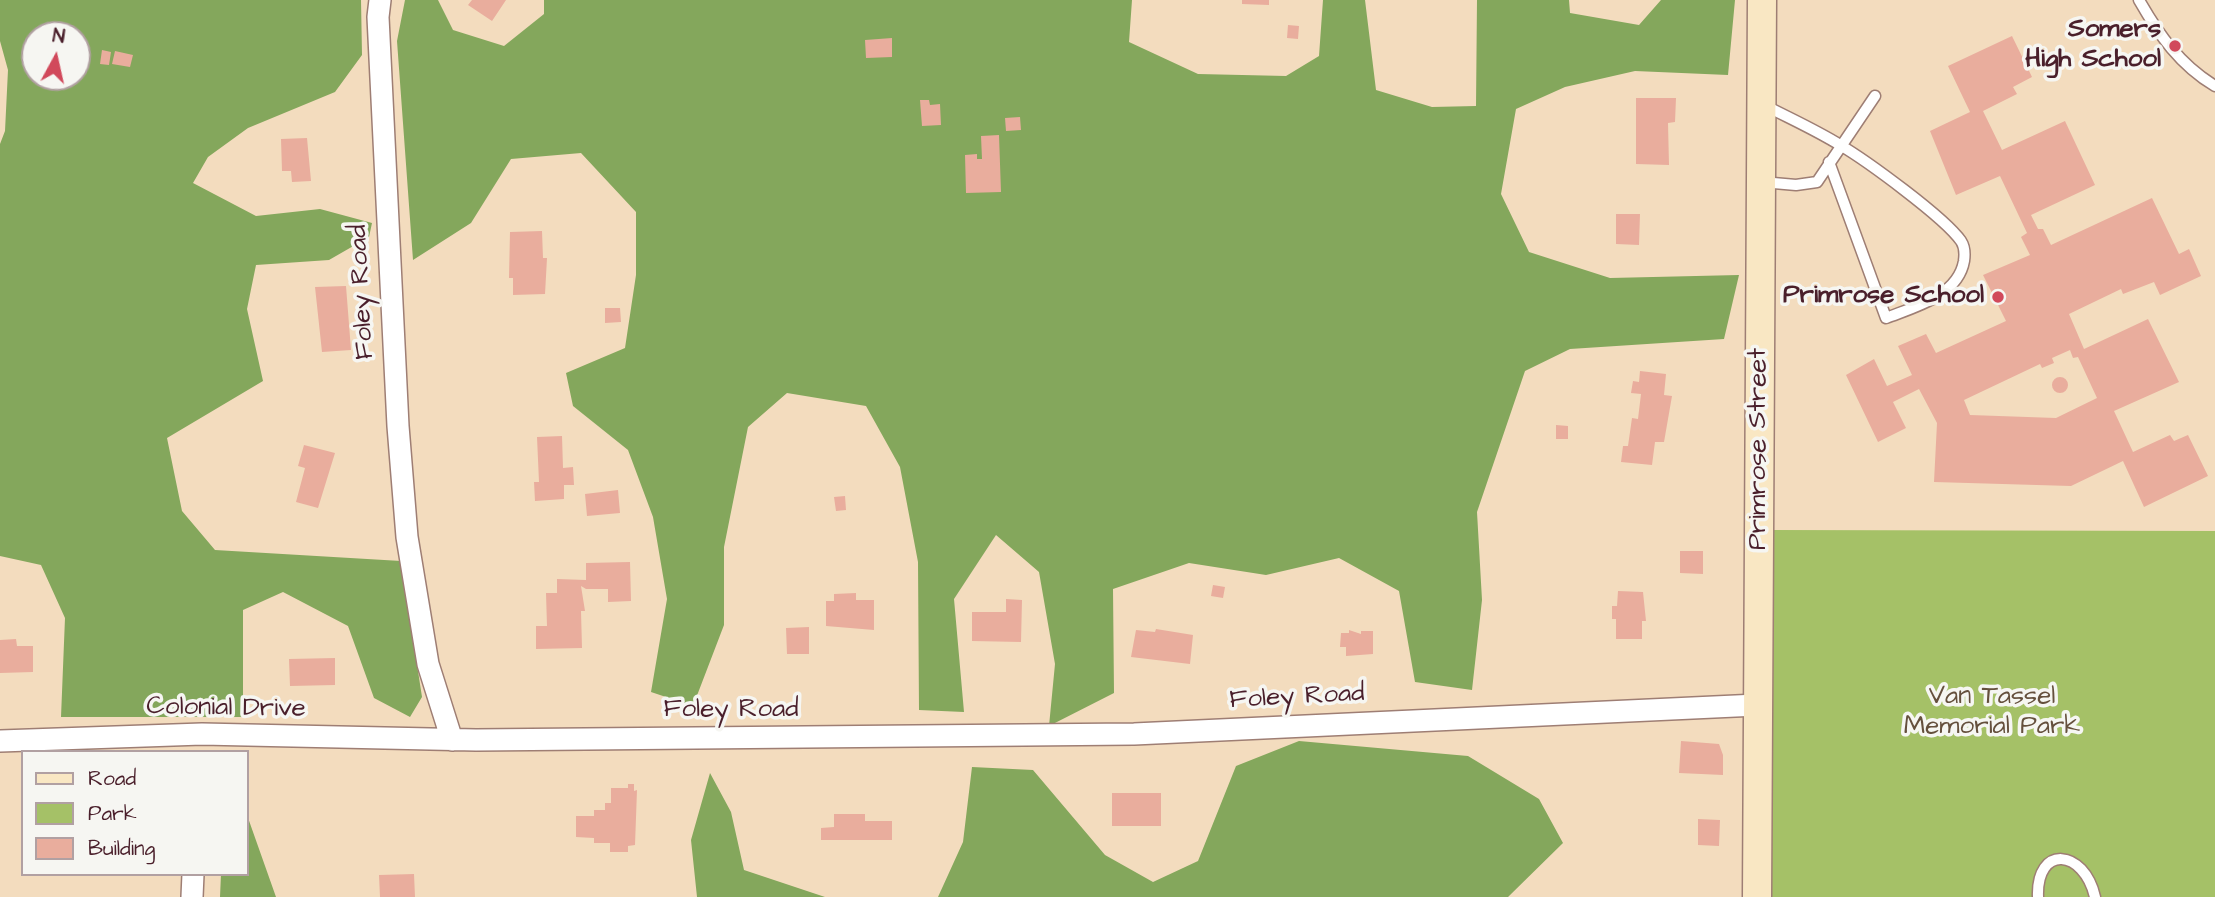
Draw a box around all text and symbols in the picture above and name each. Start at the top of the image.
place label: Somers High School [2025,15,2161,76]
north arrow [21,21,91,91]
text: N [51,22,66,51]
marker: Somers High School [2167,38,2183,54]
street label: Foley Road [344,224,382,360]
place label: Primrose School [1783,281,1984,313]
marker: Primrose School [1990,289,2006,305]
street label: Primrose Street [1744,348,1776,550]
street label: Foley Road [1229,679,1365,717]
park label: Van Tassel Memorial Park [1904,682,2080,744]
street label: Colonial Drive [146,692,306,726]
street label: Foley Road [663,695,799,727]
legend [21,750,248,876]
text: Road [88,764,136,793]
text: Park [88,799,137,828]
text: Building [88,834,155,863]

